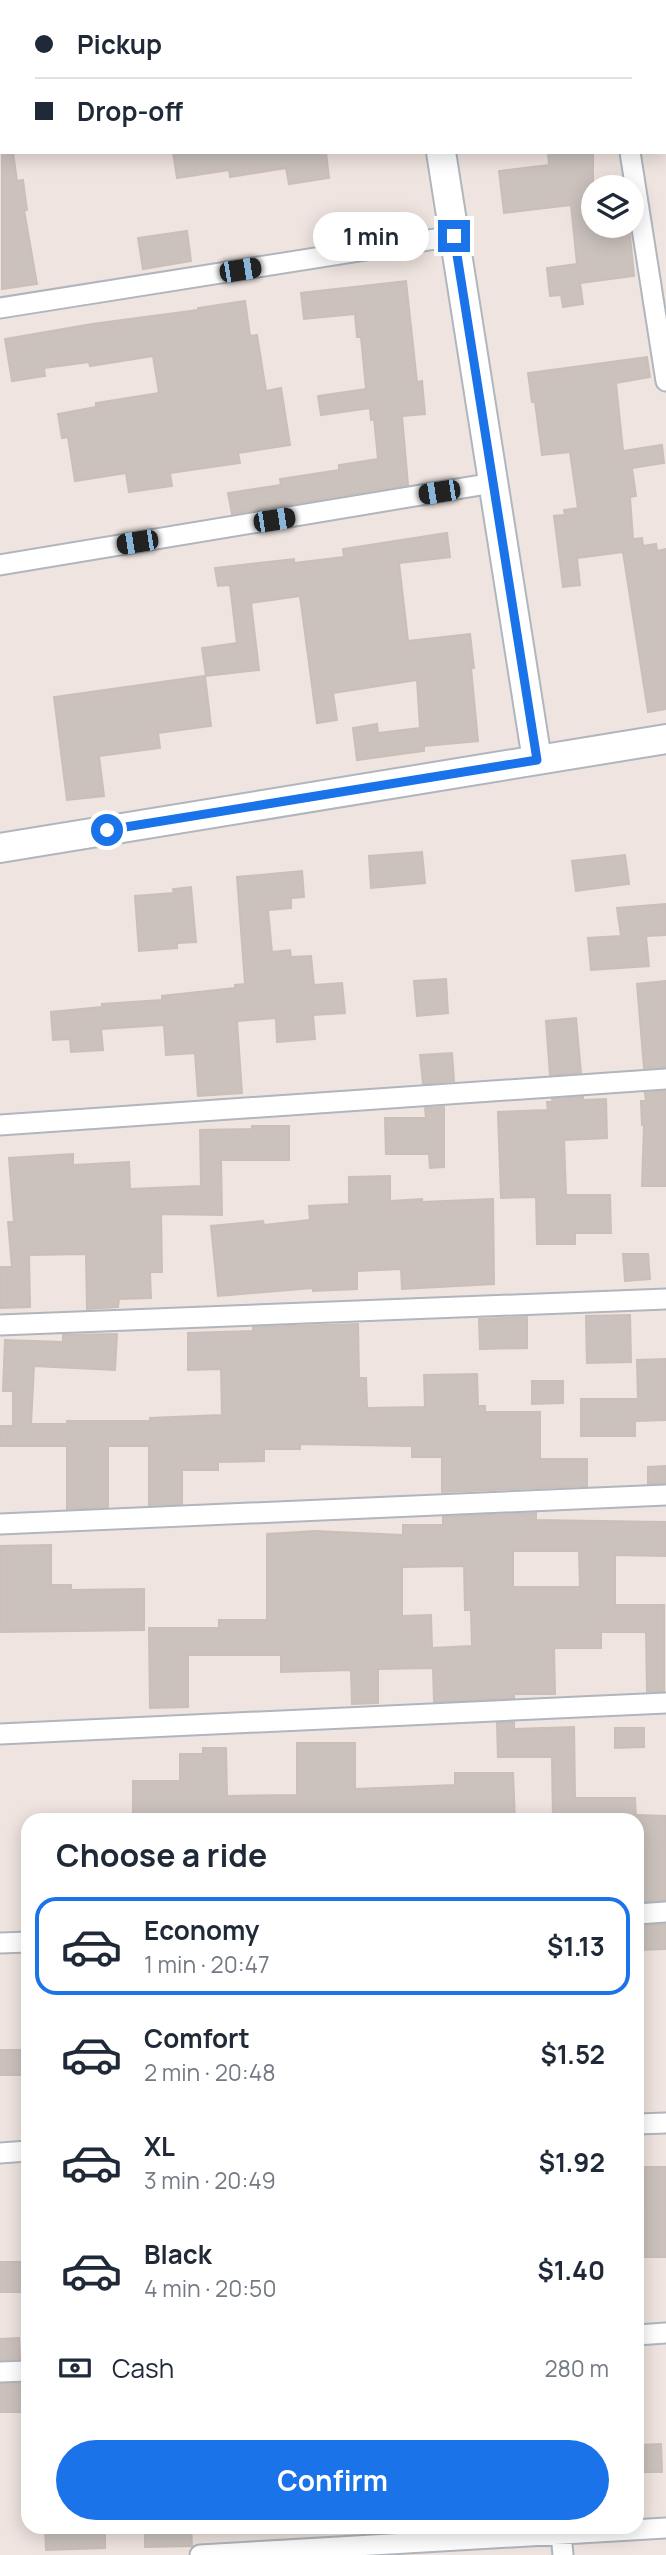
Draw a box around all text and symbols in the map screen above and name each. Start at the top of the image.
text: Pickup [77,26,162,62]
text: Drop-off [77,93,183,129]
map controls [581,175,644,238]
button: layers [581,175,644,238]
callout: 1 min [314,212,430,260]
text: 1 min [343,220,399,252]
route end [438,220,470,252]
car [218,256,263,284]
car [417,478,462,506]
car [252,506,297,534]
car [115,528,160,556]
route start [91,814,123,846]
text: Choose a ride [56,1833,267,1877]
text: Economy [144,1912,259,1948]
icon: car [60,1915,123,1978]
text: $1.13 [547,1928,605,1964]
text: 1 min · 20:47 [144,1948,270,1980]
text: Comfort [144,2020,250,2056]
icon: car [60,2023,123,2086]
text: $1.52 [540,2036,605,2072]
text: 2 min · 20:48 [144,2056,276,2088]
text: XL [144,2128,175,2164]
icon: car [60,2131,123,2194]
text: $1.92 [539,2144,605,2180]
text: 3 min · 20:49 [144,2164,276,2196]
text: Black [144,2236,212,2272]
icon: car [60,2239,123,2302]
text: $1.40 [538,2252,605,2288]
text: 4 min · 20:50 [144,2272,276,2304]
icon: cash [56,2349,94,2387]
text: Cash [112,2350,174,2386]
text: 280 m [544,2352,609,2384]
button: Confirm [56,2440,609,2520]

